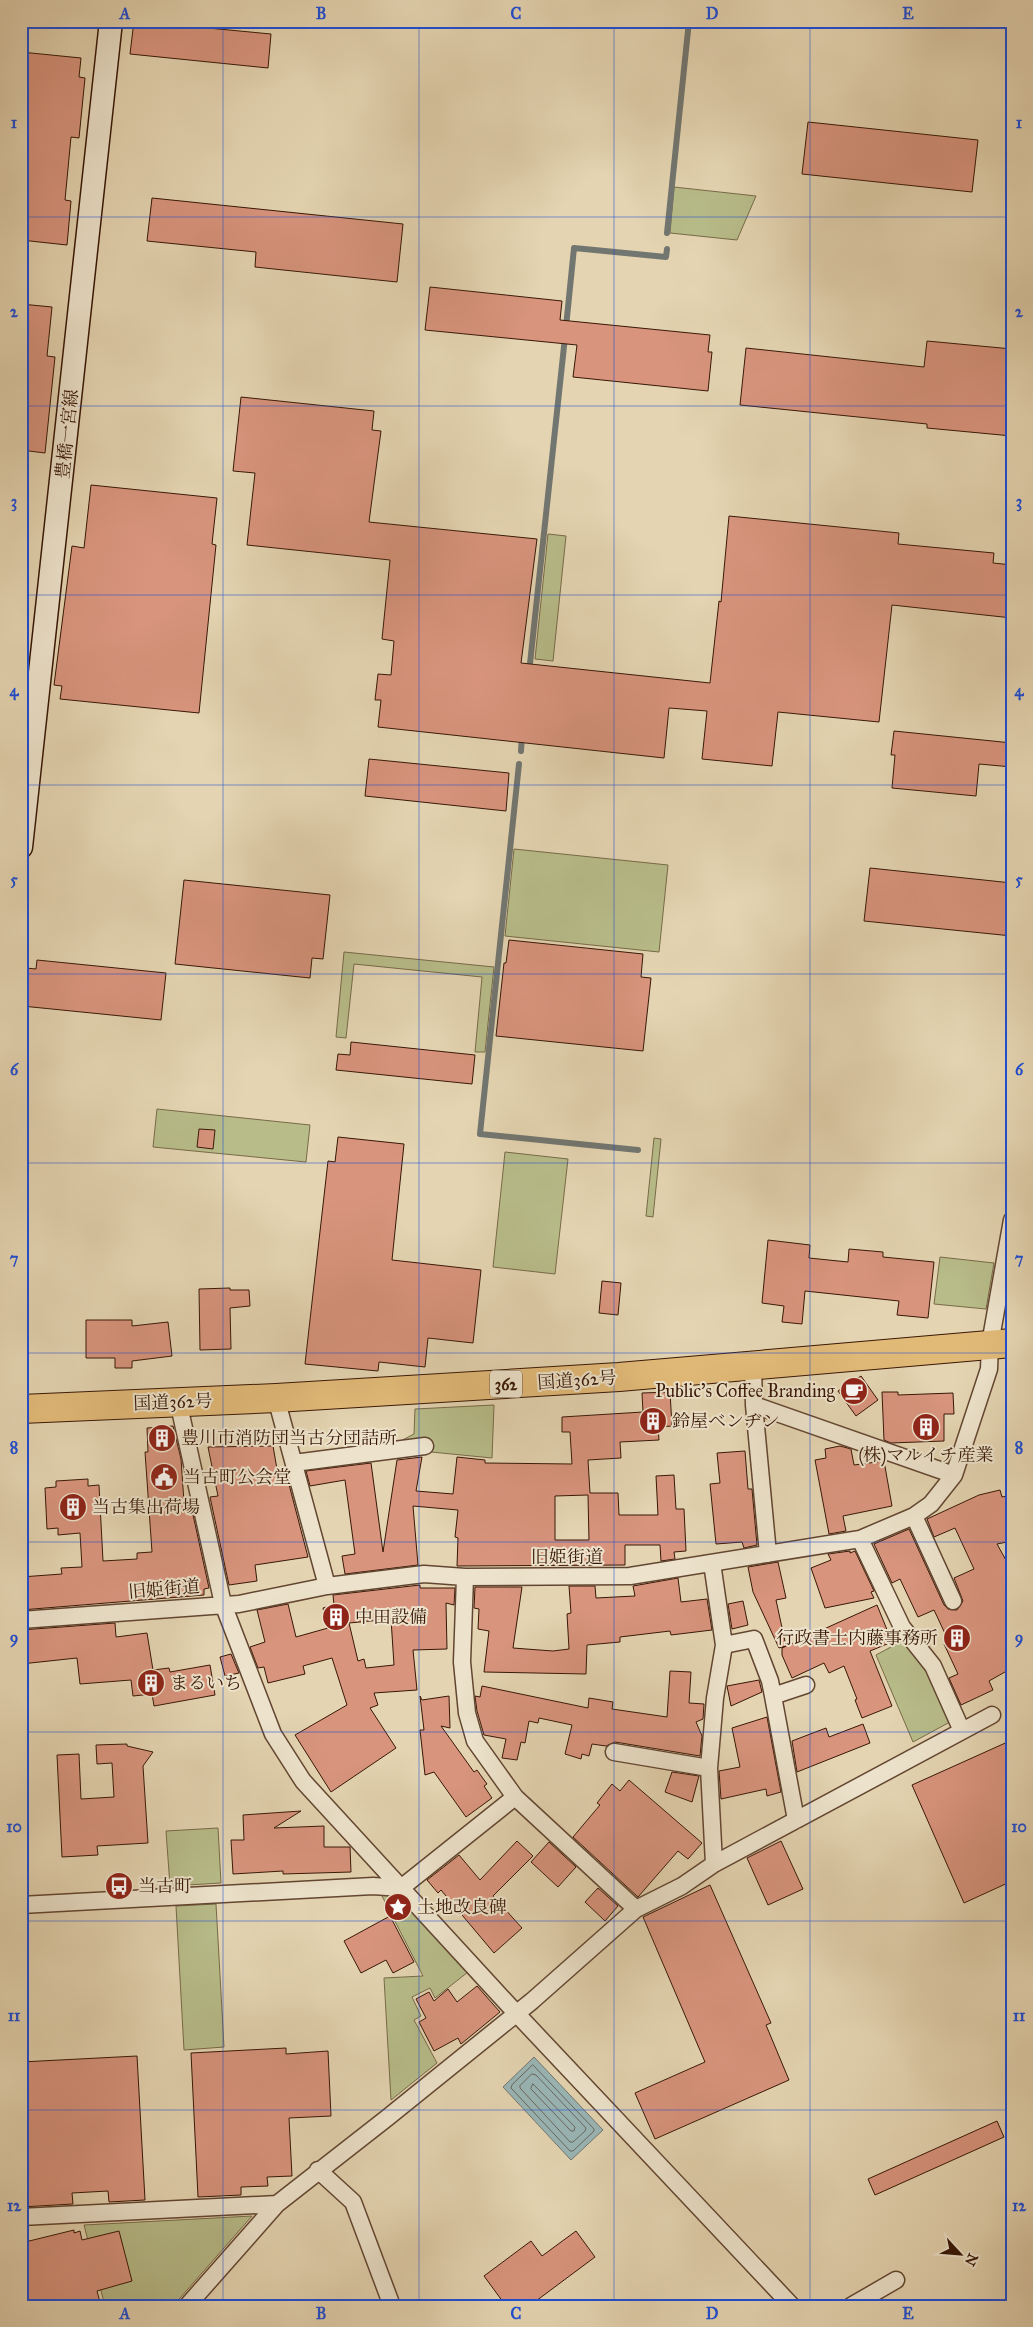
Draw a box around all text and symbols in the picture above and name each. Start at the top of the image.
text: A [119,4,131,23]
text: B [316,4,326,23]
text: C [511,4,522,23]
text: D [706,4,719,23]
text: E [902,4,914,23]
text: 1 [11,113,18,132]
text: 1 [1016,113,1023,132]
text: 2 [10,302,19,321]
text: 2 [1015,302,1024,321]
street label: 豊橋一宮線 [51,388,83,480]
text: 3 [11,492,17,512]
text: 3 [1016,492,1022,512]
text: 4 [10,681,20,701]
text: 4 [1015,681,1025,701]
text: 5 [10,870,18,889]
text: 5 [1015,870,1023,889]
text: 6 [10,1060,19,1079]
text: 6 [1015,1060,1024,1079]
text: 7 [10,1249,19,1268]
text: 7 [1015,1249,1024,1268]
street label: 国道362号 [537,1366,617,1394]
road number: 362 [490,1370,522,1398]
cafe icon: Public's Coffee Branding [839,1376,869,1406]
place label: Public's Coffee Branding [655,1380,836,1403]
street label: 国道362号 [133,1390,213,1414]
building icon: 鈴屋ベンヂン [638,1406,668,1436]
place label: 鈴屋ベンヂン [672,1410,780,1432]
building icon: (株)マルイチ産業 [911,1412,941,1442]
building icon: 豊川市消防団当古分団詰所 [147,1423,177,1453]
place label: 豊川市消防団当古分団詰所 [181,1427,397,1449]
text: 8 [10,1438,18,1457]
text: 8 [1015,1438,1023,1457]
place label: (株)マルイチ産業 [858,1444,994,1467]
public building icon: 当古町公会堂 [149,1462,179,1492]
place label: 当古町公会堂 [183,1466,291,1488]
building icon: 当古集出荷場 [58,1492,88,1522]
place label: 当古集出荷場 [92,1496,200,1518]
street label: 旧姫街道 [531,1546,603,1568]
street label: 旧姫街道 [127,1575,201,1603]
building icon: 中田設備 [321,1602,351,1632]
place label: 中田設備 [355,1606,427,1628]
building icon: 行政書士内藤事務所 [942,1623,972,1653]
place label: 行政書士内藤事務所 [776,1627,938,1649]
text: 9 [10,1628,18,1648]
text: 9 [1015,1628,1023,1648]
building icon: まるいち [136,1668,166,1698]
place label: まるいち [170,1672,242,1694]
text: 10 [6,1817,22,1836]
text: 10 [1011,1817,1027,1836]
bus stop icon: 当古町 [104,1871,134,1901]
place label: 当古町 [138,1875,192,1897]
place icon: 土地改良碑 [383,1892,413,1922]
place label: 土地改良碑 [417,1896,507,1918]
text: 11 [8,2006,21,2025]
text: 11 [1013,2006,1026,2025]
text: 12 [7,2196,22,2215]
text: 12 [1012,2196,1027,2215]
north arrow [936,2230,986,2280]
text: N [961,2250,981,2269]
text: A [119,2304,131,2323]
text: B [316,2304,326,2323]
text: C [511,2304,522,2323]
text: D [706,2304,719,2323]
text: E [902,2304,914,2323]

